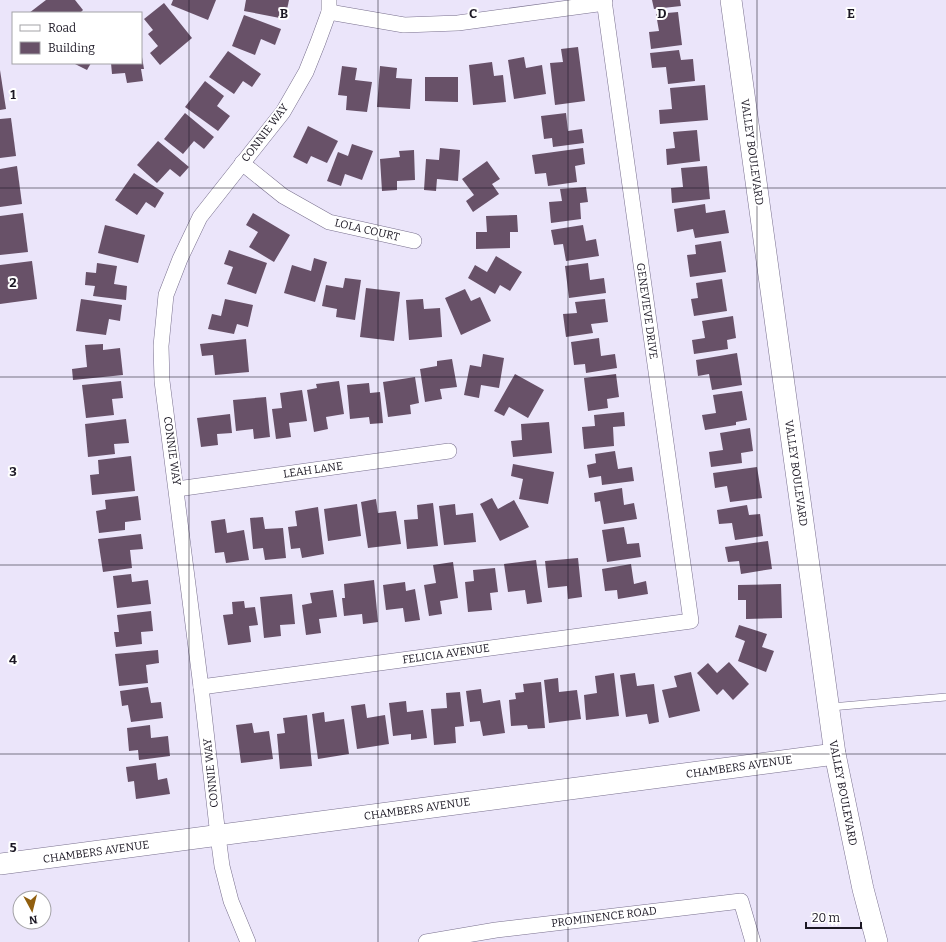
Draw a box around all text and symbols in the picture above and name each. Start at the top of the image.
text: B [280,6,288,21]
text: C [469,6,477,21]
text: D [657,6,667,21]
text: E [847,6,855,21]
legend [12,12,142,64]
text: Road [48,21,76,35]
text: Building [48,41,95,55]
text: 1 [10,87,16,102]
street label: VALLEY BOULEVARD [738,98,766,206]
street label: CONNIE WAY [239,101,292,165]
street label: LOLA COURT [333,216,401,244]
street label: GENEVIEVE DRIVE [634,262,660,360]
text: 2 [9,275,17,290]
street label: CONNIE WAY [161,416,183,487]
street label: VALLEY BOULEVARD [782,419,810,527]
street label: LEAH LANE [282,459,344,481]
text: 3 [9,464,17,479]
street label: FELICIA AVENUE [402,641,491,667]
text: 4 [9,652,17,667]
street label: CONNIE WAY [201,737,221,808]
street label: VALLEY BOULEVARD [826,739,860,847]
street label: CHAMBERS AVENUE [685,753,793,781]
street label: CHAMBERS AVENUE [363,795,471,823]
street label: CHAMBERS AVENUE [42,838,150,866]
text: 5 [9,840,17,855]
north arrow [12,890,52,930]
street label: PROMINENCE ROAD [551,904,657,930]
scale bar [806,904,861,930]
text: 20 m [812,911,841,925]
text: N [28,912,38,926]

